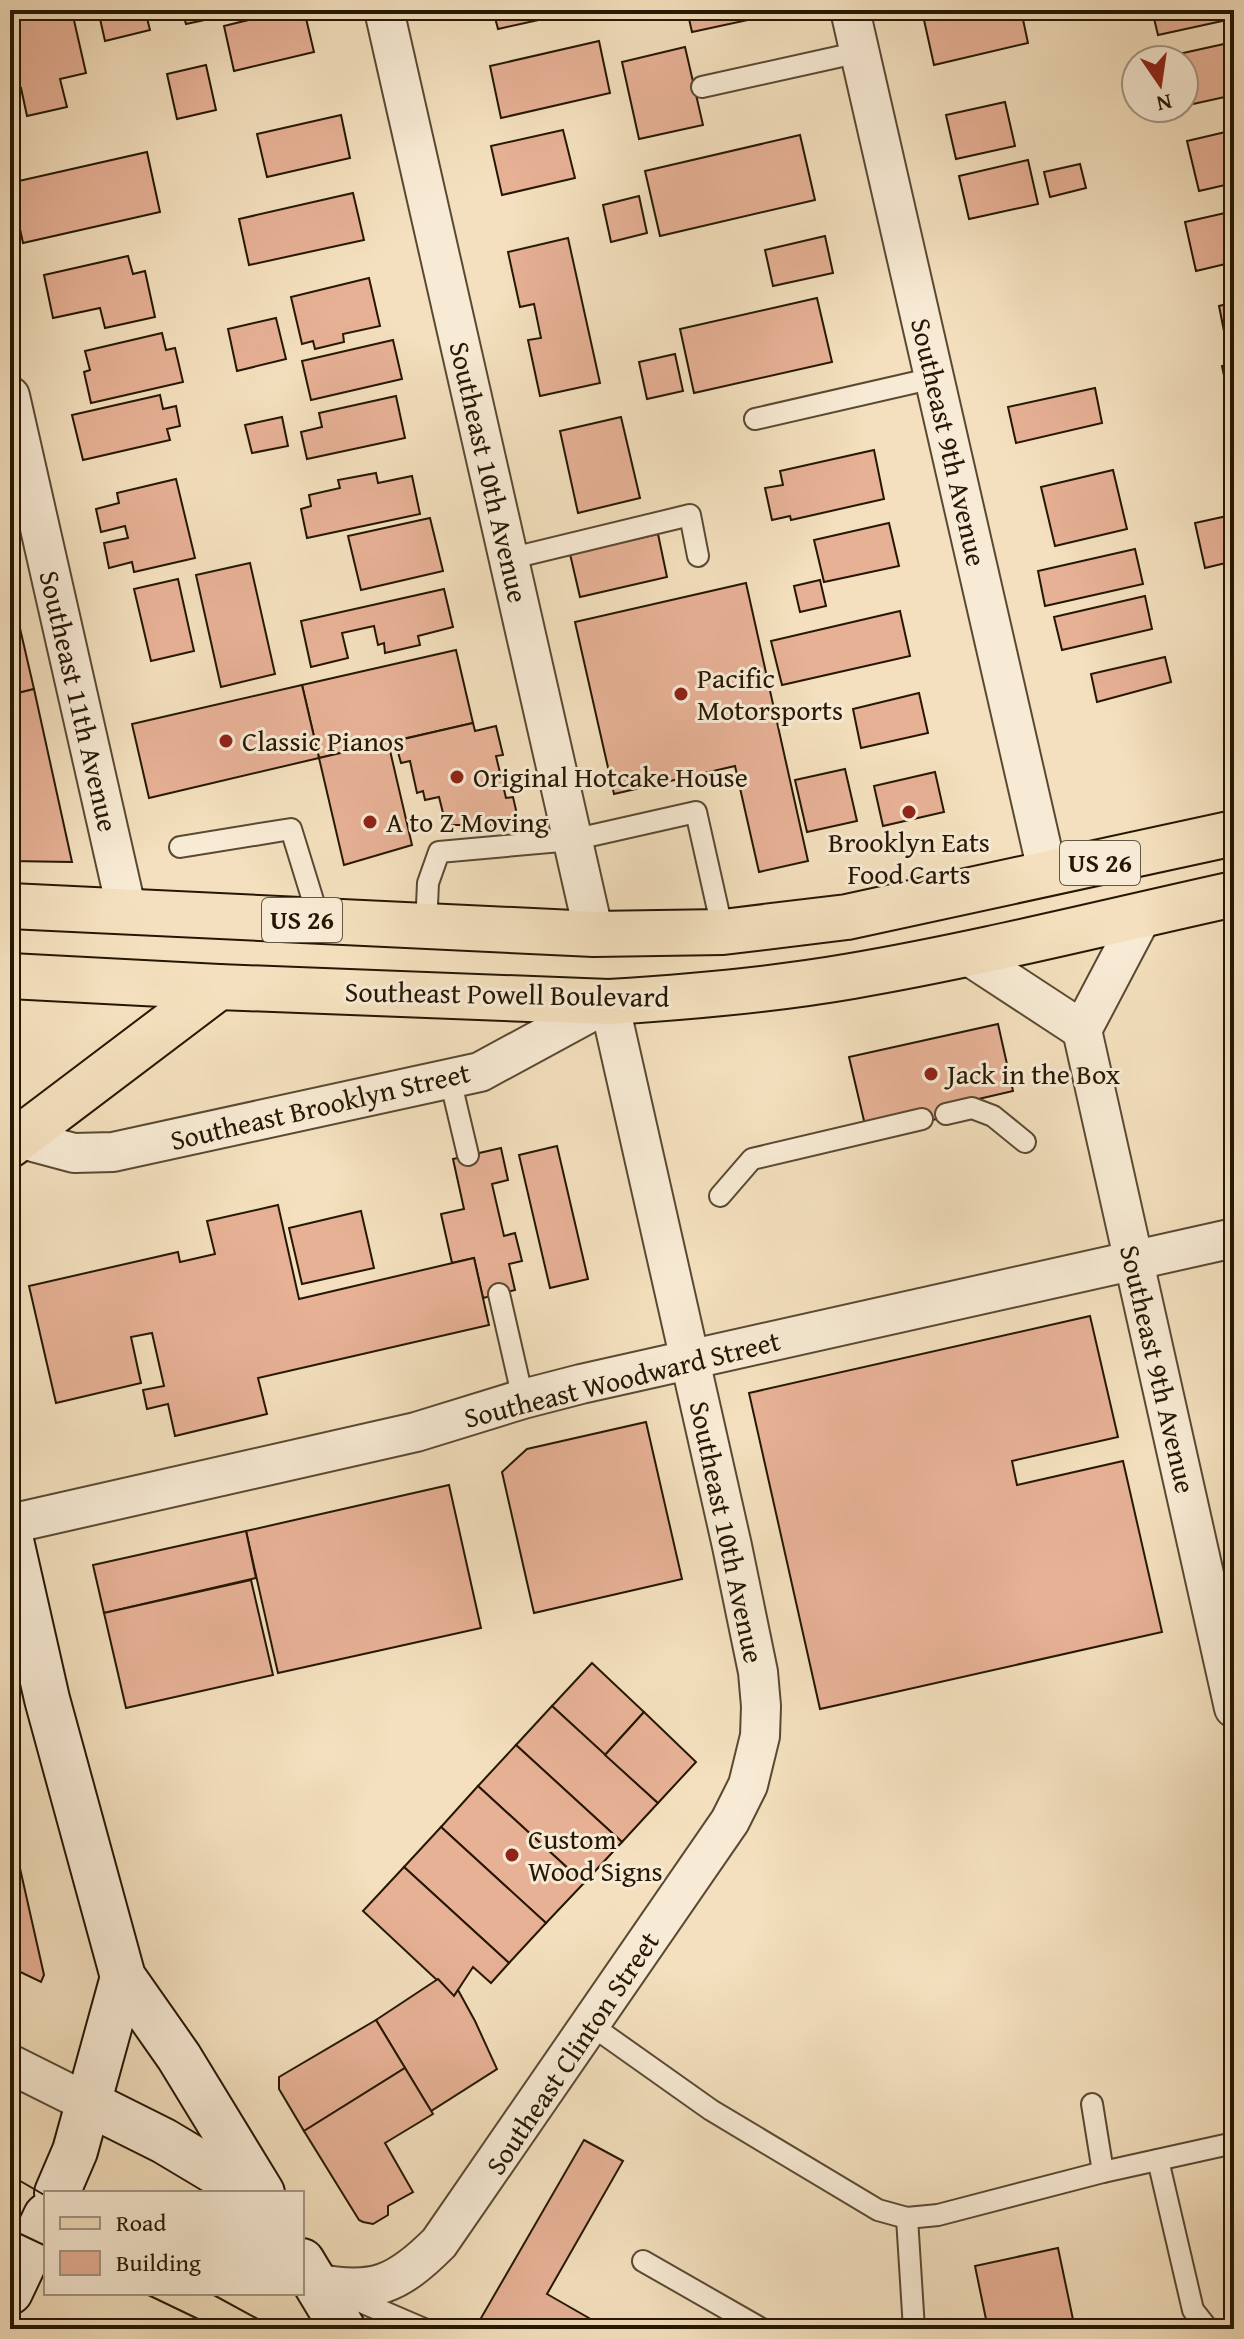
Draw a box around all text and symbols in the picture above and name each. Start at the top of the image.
north arrow [1120,44,1200,124]
text: N [1153,86,1175,121]
street label: Southeast 9th Avenue [901,314,998,570]
street label: Southeast 10th Avenue [439,337,539,607]
street label: Southeast 11th Avenue [29,566,129,836]
place label: Pacific Motorsports [697,657,843,730]
marker: Pacific Motorsports [672,685,690,703]
place label: Classic Pianos [242,720,404,761]
marker: Classic Pianos [217,732,235,750]
place label: Original Hotcake House [473,756,748,797]
marker: Original Hotcake House [448,768,466,786]
place label: A to Z Moving [386,801,549,842]
marker: Brooklyn Eats Food Carts [900,803,918,821]
marker: A to Z Moving [361,813,379,831]
place label: Brooklyn Eats Food Carts [828,821,990,894]
road number: US 26 [1060,841,1140,885]
road number: US 26 [262,898,342,942]
street label: Southeast Powell Boulevard [344,970,670,1017]
street label: Southeast Brooklyn Street [166,1051,474,1160]
place label: Jack in the Box [944,1053,1121,1094]
marker: Jack in the Box [922,1065,940,1083]
street label: Southeast 9th Avenue [1110,1241,1207,1497]
street label: Southeast Woodward Street [460,1319,784,1438]
street label: Southeast 10th Avenue [680,1397,775,1667]
place label: Custom Wood Signs [528,1818,663,1891]
marker: Custom Wood Signs [503,1846,521,1864]
street label: Southeast Clinton Street [475,1923,669,2183]
legend [44,2191,304,2295]
text: Road [116,2205,166,2240]
text: Building [116,2245,201,2280]

